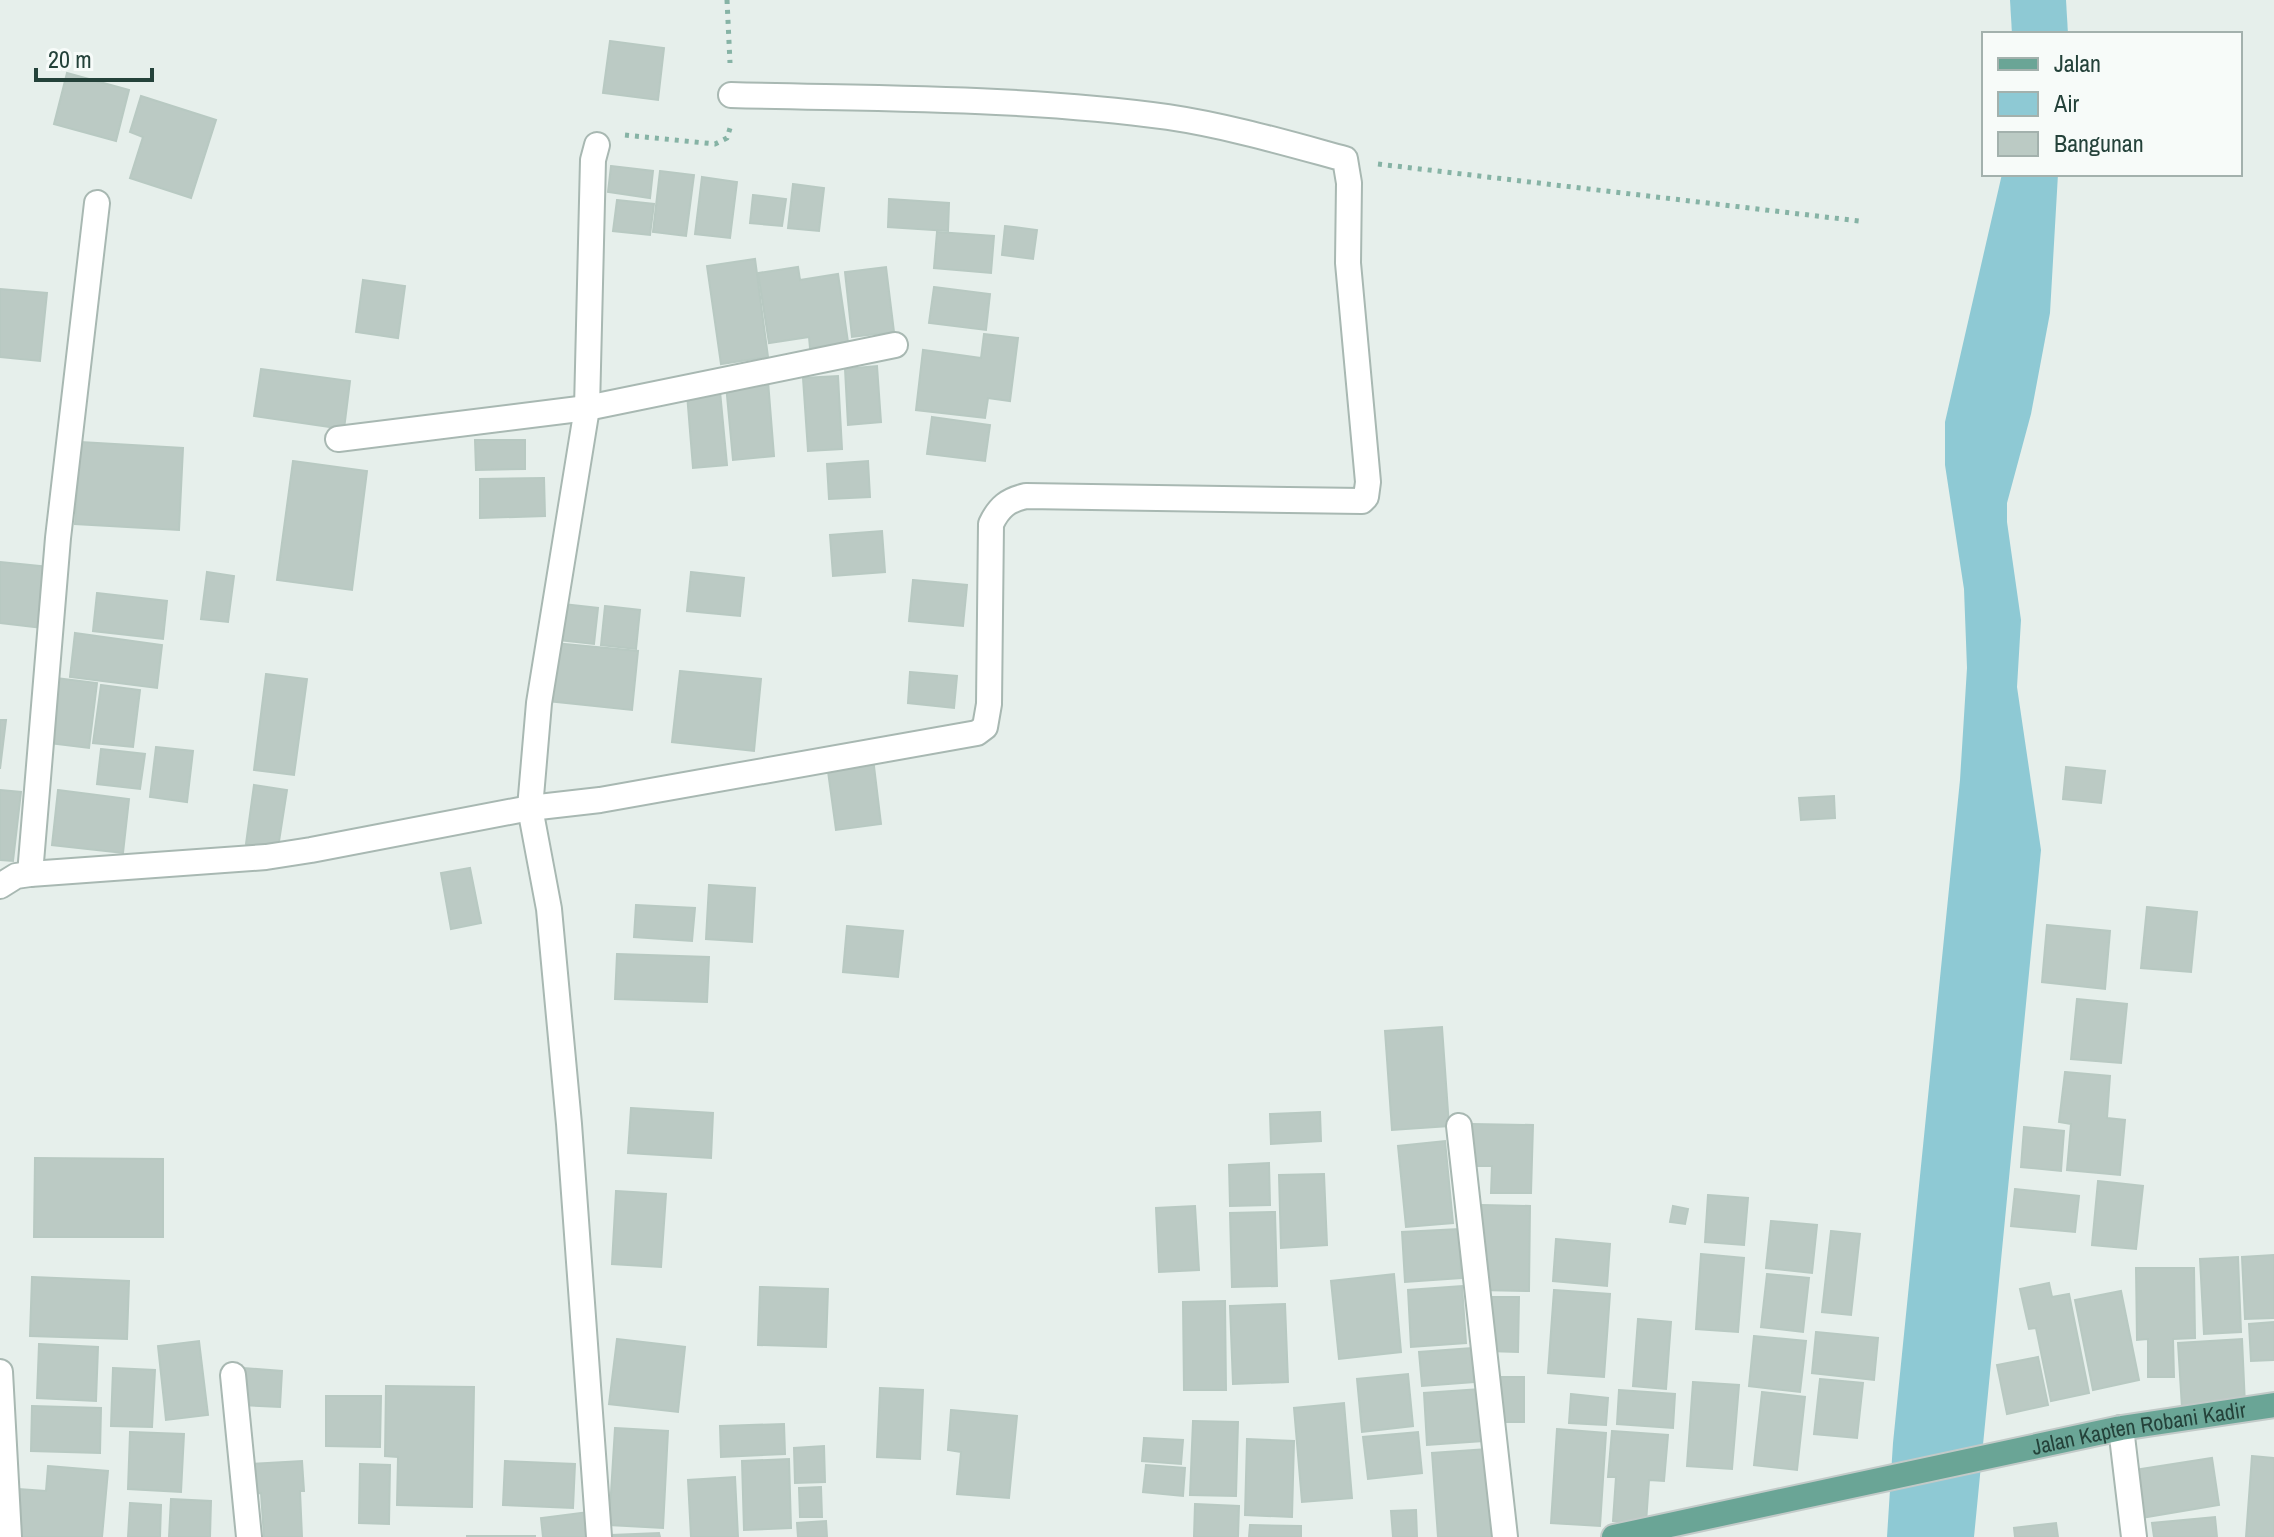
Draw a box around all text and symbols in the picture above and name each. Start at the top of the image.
scale bar [36,32,152,82]
legend [1982,32,2242,176]
text: 20 m [48,43,92,75]
text: Jalan [2054,47,2101,79]
text: Air [2053,87,2080,119]
text: Bangunan [2054,127,2144,159]
street label: Jalan Kapten Robani Kadir [2029,1394,2248,1462]

